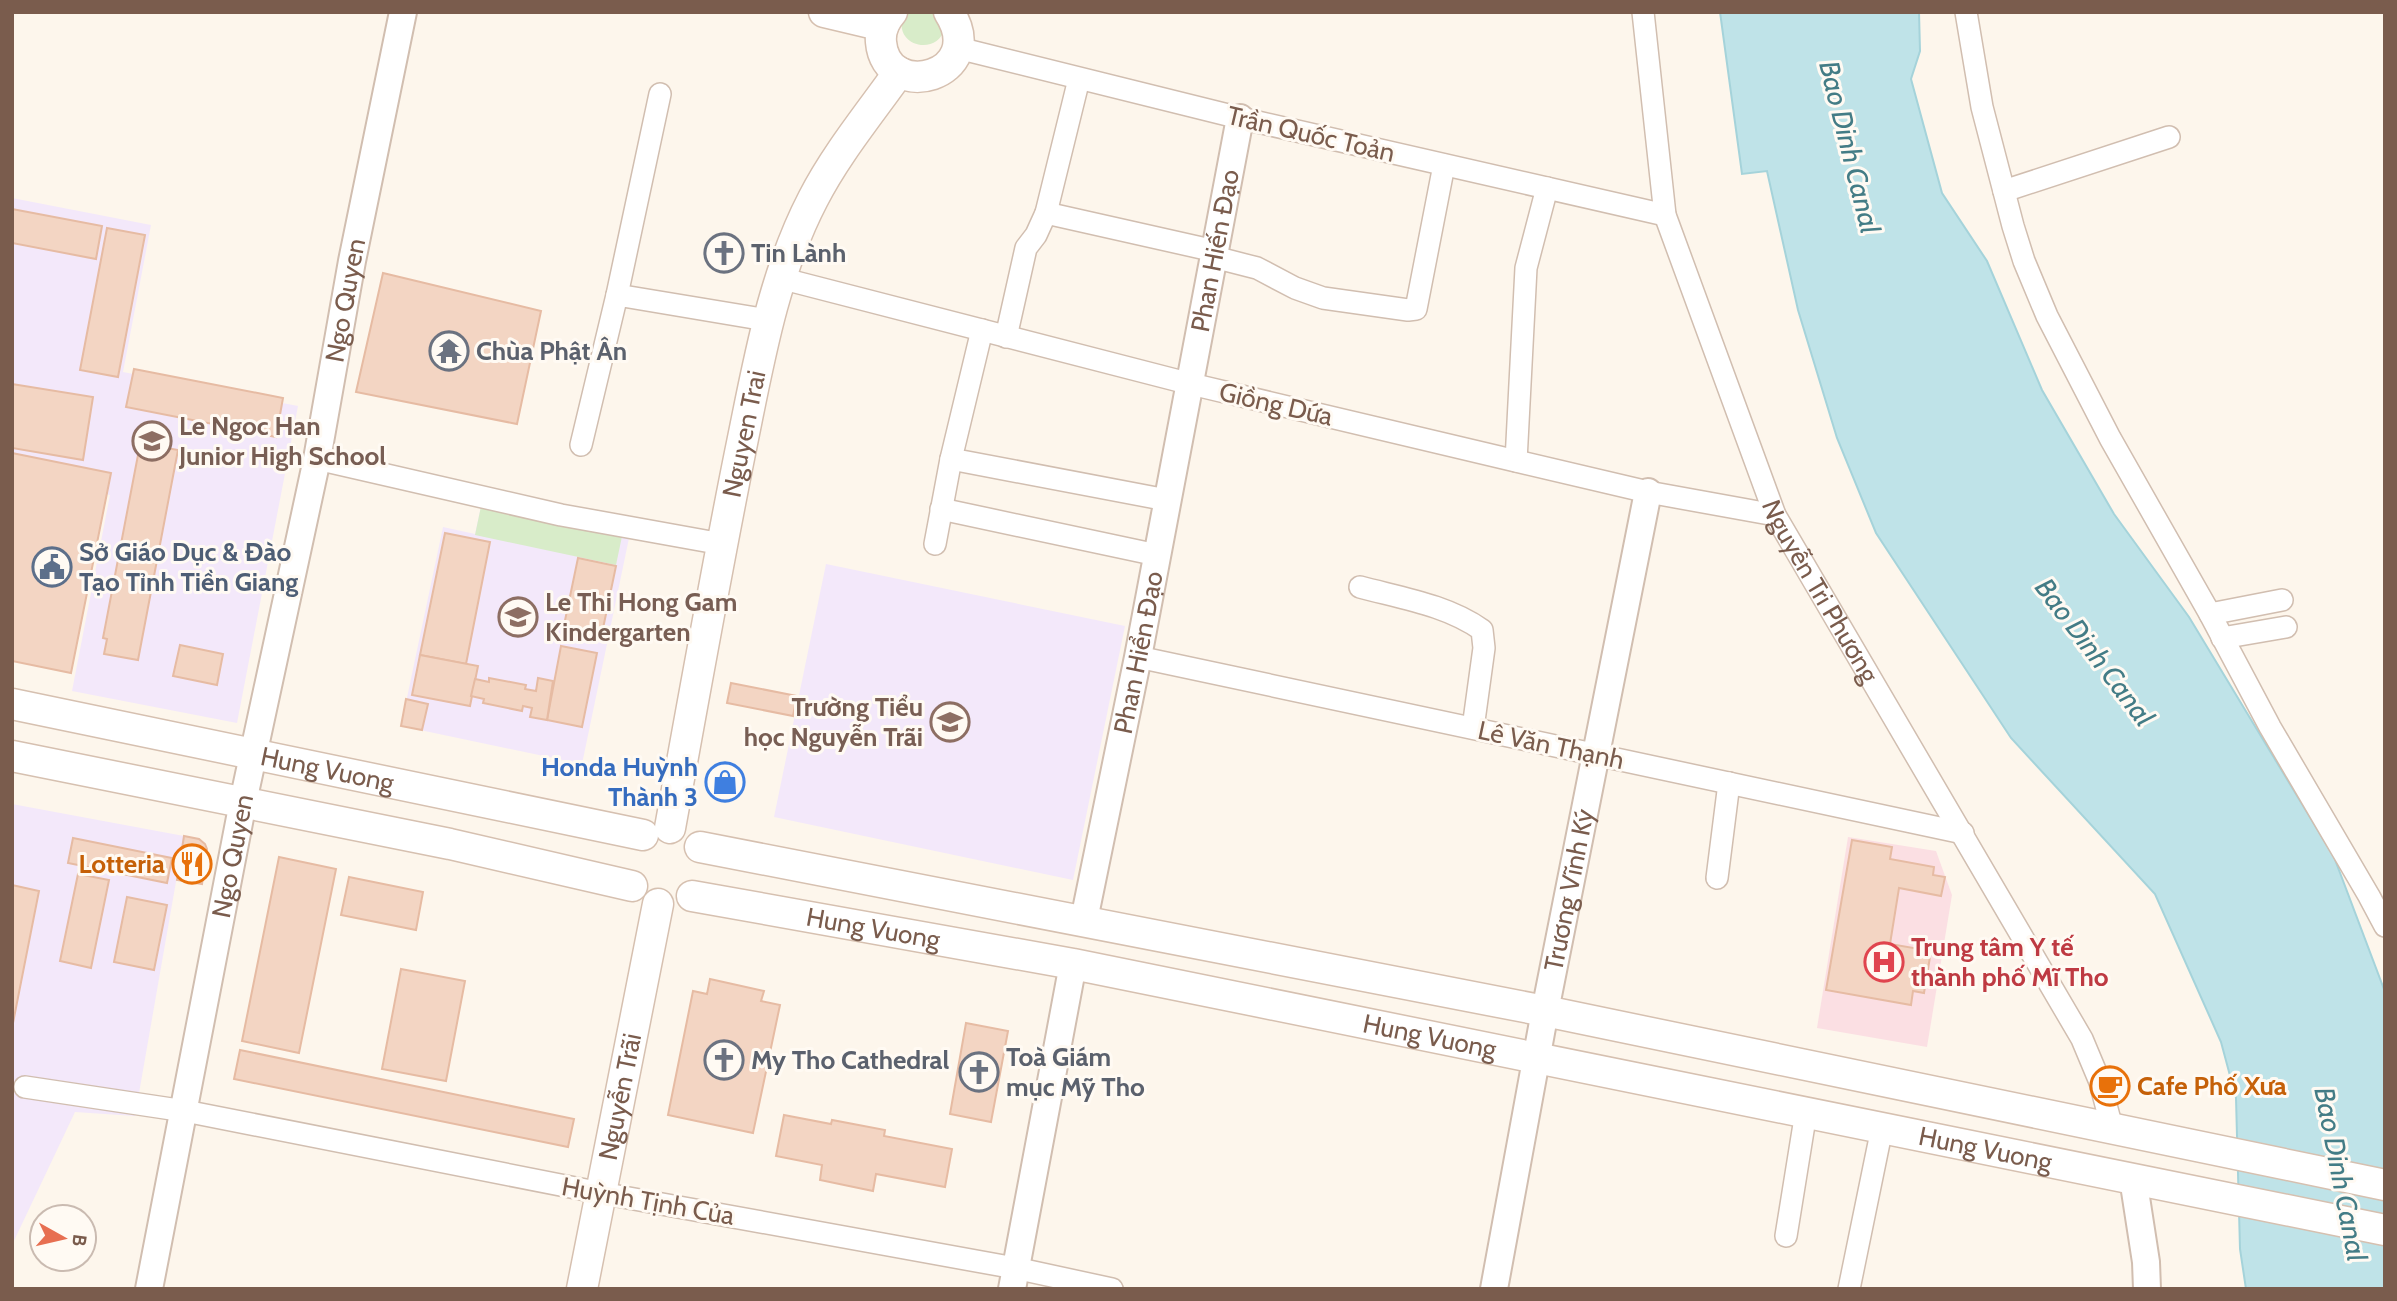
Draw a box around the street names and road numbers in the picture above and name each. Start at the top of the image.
street label: Trần Quốc Toản [1224,99,1398,169]
street label: Phan Hiến Đạo [1184,167,1246,335]
street label: Ngo Quyen [318,236,372,365]
street label: Nguyen Trai [716,367,772,500]
street label: Giồng Dứa [1216,375,1336,433]
street label: Nguyễn Tri Phương [1755,495,1886,689]
street label: Phan Hiển Đạo [1107,569,1170,737]
street label: Lê Văn Thạnh [1475,714,1627,776]
street label: Hung Vuong [258,740,398,799]
street label: Ngo Quyen [205,791,260,921]
street label: Trương Vĩnh Ký [1537,806,1601,974]
street label: Hung Vuong [804,901,944,956]
street label: Hung Vuong [1360,1007,1500,1066]
street label: Nguyễn Trãi [592,1030,648,1163]
street label: Hung Vuong [1916,1120,2056,1178]
street label: Huỳnh Tịnh Của [559,1170,737,1232]

